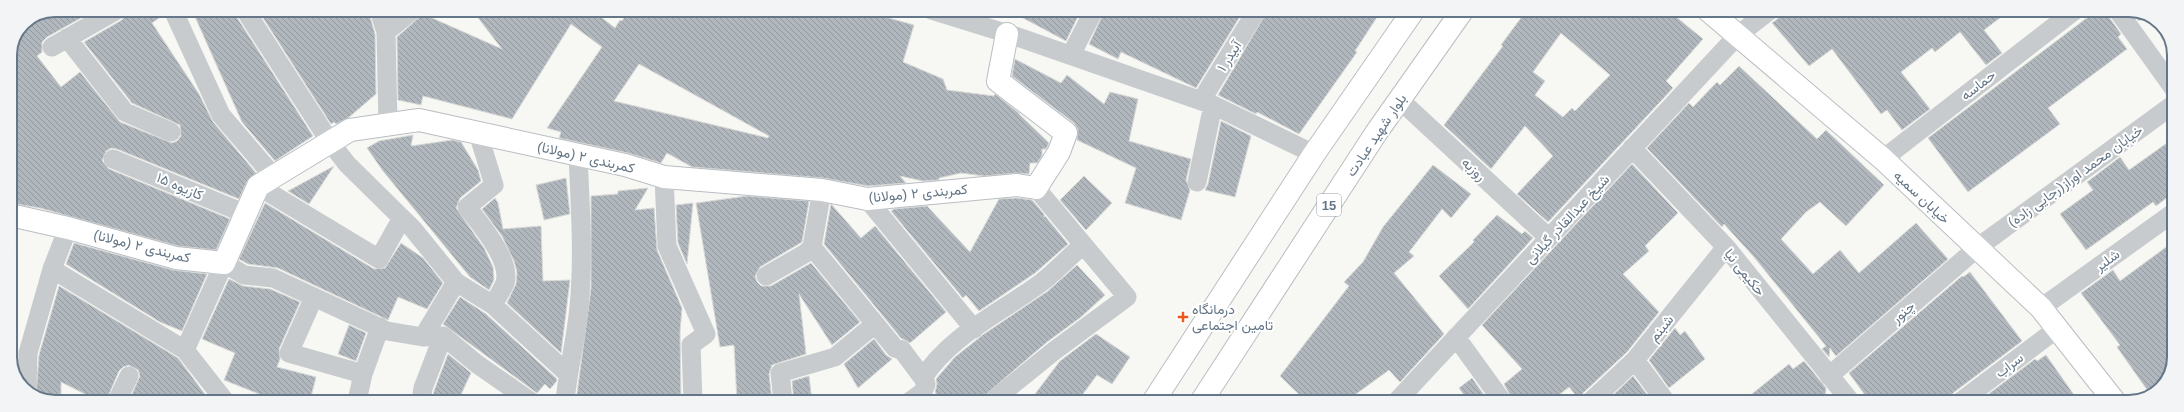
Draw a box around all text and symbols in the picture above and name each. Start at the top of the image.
street label: آبیدر ۱ [1214,36,1246,75]
street label: حماسه [1958,67,1998,103]
street label: بلوار شهید عبادت [1343,91,1410,180]
street label: خیابان محمد اوراز(رجایی زاده) [2005,122,2146,231]
street label: کمربندی ۲ (مولانا) [536,138,636,177]
street label: روزبه [1458,154,1489,185]
street label: خیابان سمیه [1890,167,1953,228]
street label: کازیوه ۱۵ [154,169,206,204]
street label: شیخ عبدالقادر گیلانی [1522,171,1615,269]
street label: کمربندی ۲ (مولانا) [868,181,968,206]
road number: 15 [1317,194,1341,216]
street label: کمربندی ۲ (مولانا) [92,226,192,267]
street label: حکیمی نیا [1721,245,1769,299]
street label: شلیر [2091,246,2123,276]
street label: چنور [1888,298,1919,328]
place label: درمانگاه تامین اجتماعی [1192,301,1273,334]
marker: درمانگاه تامین اجتماعی [1177,311,1189,323]
street label: شبنم [1646,312,1677,345]
street label: سراب [1992,349,2027,382]

